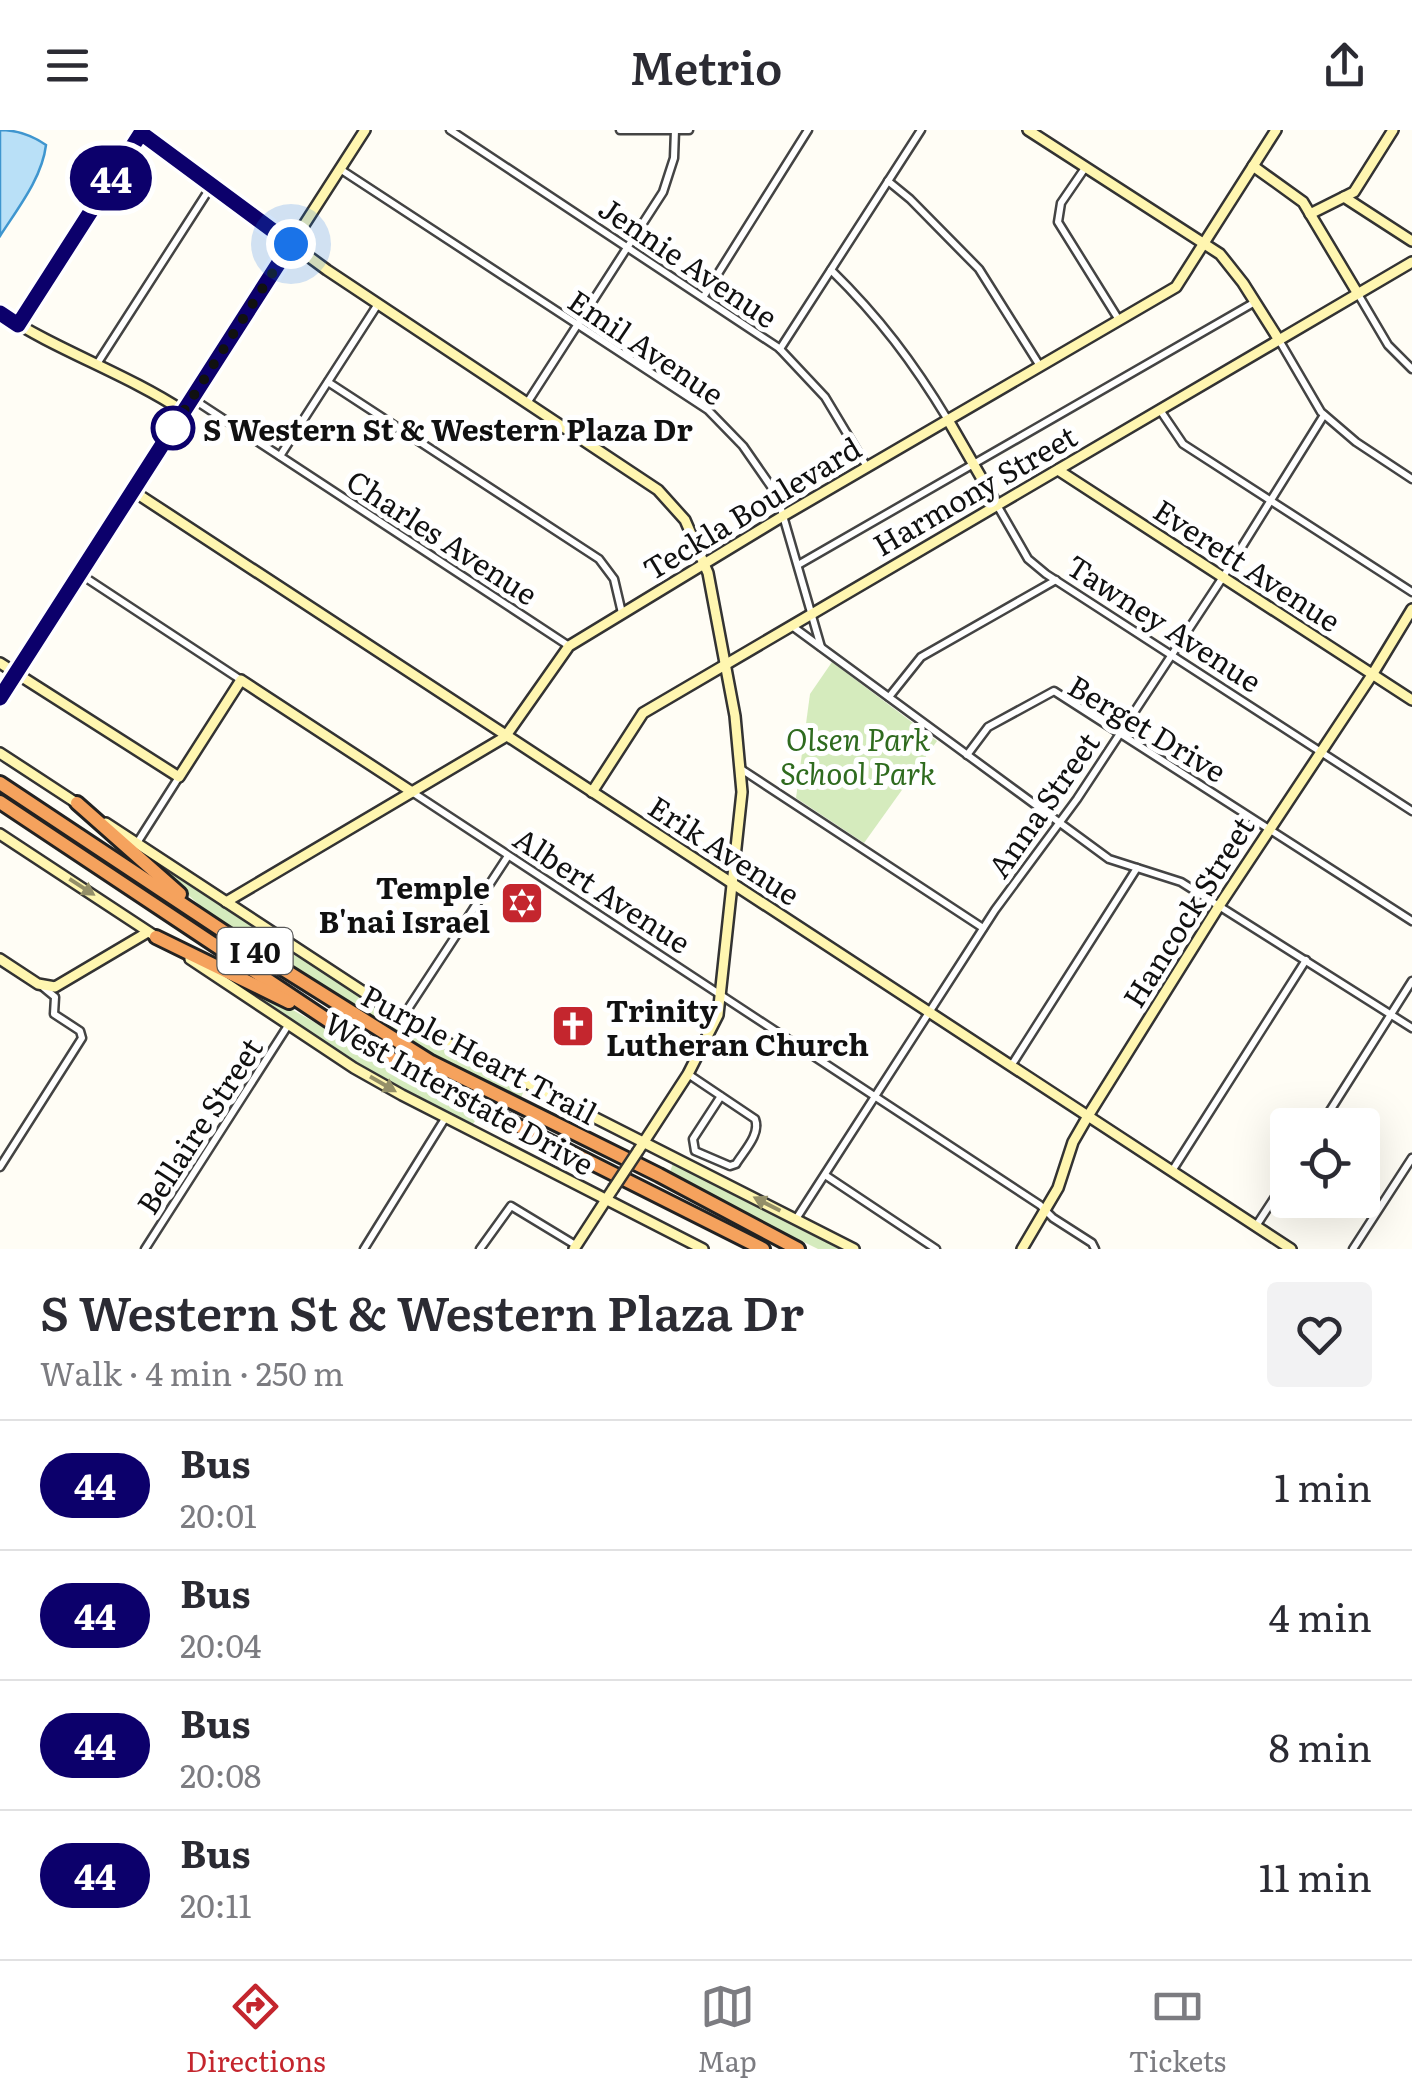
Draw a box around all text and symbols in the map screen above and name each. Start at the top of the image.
text: Metrio [630,32,782,99]
icon: menu [40,38,95,93]
icon: share [1317,38,1372,93]
line badge: 44 [66,145,156,210]
text: 44 [90,152,132,204]
street label: Jennie Avenue [591,185,787,337]
your location [266,219,316,269]
street label: Emil Avenue [560,278,734,414]
place label: S Western St & Western Plaza Dr [203,406,693,450]
marker: S Western St & Western Plaza Dr [152,407,194,449]
street label: Harmony Street [864,413,1084,565]
street label: Teckla Boulevard [634,424,868,590]
street label: Charles Avenue [339,458,547,614]
street label: Everett Avenue [1146,487,1350,641]
street label: Tawney Avenue [1059,542,1271,702]
street label: Berget Drive [1061,662,1235,792]
park label: Olsen Park School Park [780,716,937,794]
street label: Anna Street [976,722,1108,886]
street label: Erik Avenue [641,783,809,915]
street label: Hancock Street [1111,807,1263,1015]
street label: Albert Avenue [506,815,700,963]
place label: Temple B'nai Israel [319,864,490,942]
one-way arrow [68,878,95,896]
synagogue icon: Temple B'nai Israel [499,880,545,926]
road number: I 40 [218,928,292,974]
street label: Purple Heart Trail [354,972,606,1134]
place label: Trinity Lutheran Church [606,987,869,1065]
street label: West Interstate Drive [317,1000,603,1184]
church icon: Trinity Lutheran Church [550,1003,596,1049]
street label: Bellaire Street [124,1028,272,1222]
one-way arrow [369,1075,397,1092]
map controls [1270,1108,1380,1218]
button: locate [1270,1108,1380,1218]
one-way arrow [753,1196,782,1213]
text: S Western St & Western Plaza Dr [40,1275,804,1346]
button: heart [1267,1282,1372,1387]
text: Walk · 4 min · 250 m [40,1348,344,1396]
text: Bus [180,1433,251,1490]
text: 1 min [1274,1457,1372,1514]
text: 44 [74,1459,116,1511]
text: 20:01 [180,1490,257,1538]
text: Bus [180,1563,251,1620]
text: 4 min [1269,1587,1372,1644]
text: 44 [74,1589,116,1641]
text: 20:04 [180,1620,262,1668]
text: Bus [180,1693,251,1750]
text: 8 min [1269,1717,1372,1774]
text: 44 [74,1719,116,1771]
text: 20:08 [180,1750,262,1798]
text: Bus [180,1823,251,1880]
text: 11 min [1259,1847,1372,1904]
text: 44 [74,1849,116,1901]
text: 20:11 [180,1880,251,1928]
tab: Directions [186,1979,326,2081]
tab: Map [697,1979,757,2081]
tab: Tickets [1128,1979,1226,2081]

